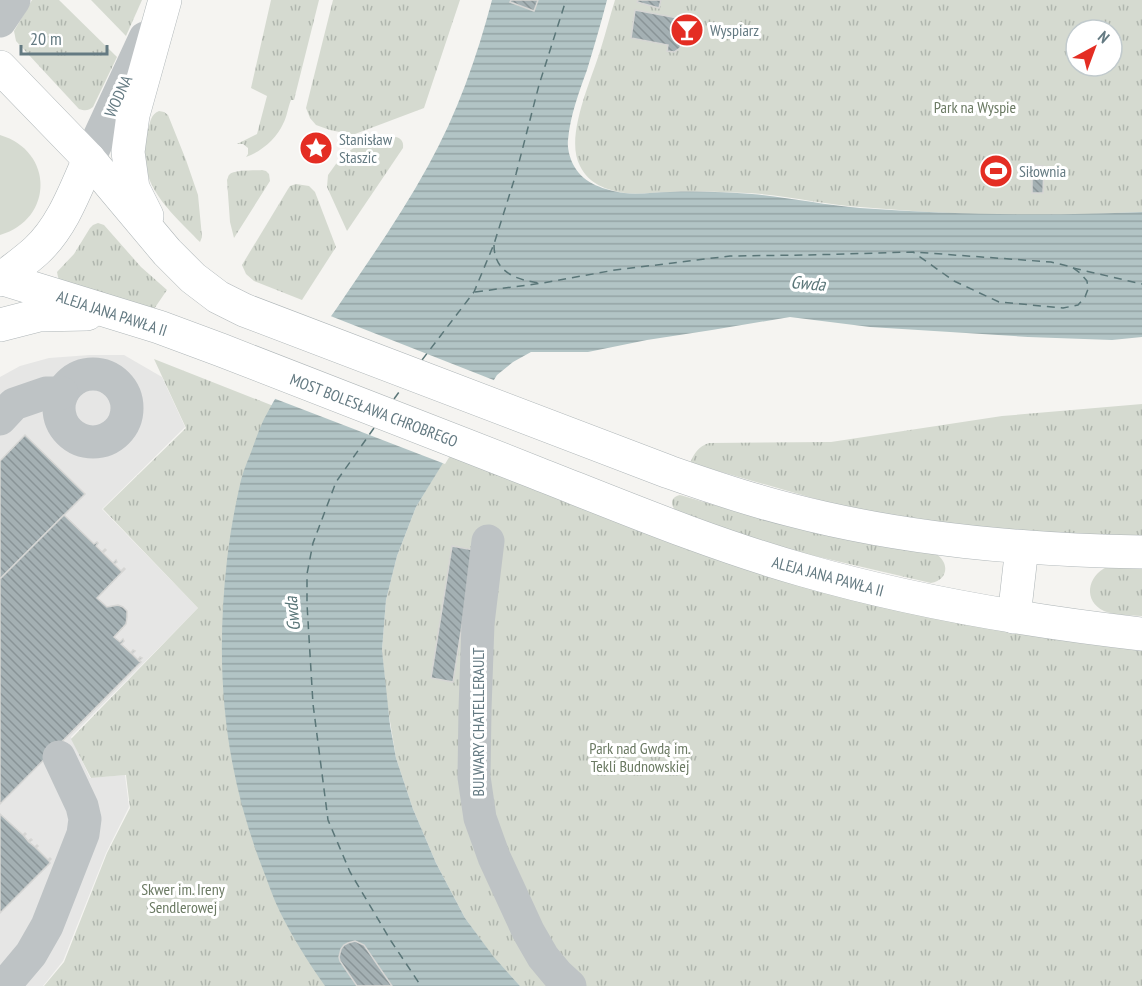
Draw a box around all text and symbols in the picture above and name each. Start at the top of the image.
bar icon: Wyspiarz [669,12,705,48]
scale bar [21,18,106,56]
north arrow [1064,18,1124,78]
place label: Wyspiarz [710,20,759,40]
text: N [1094,26,1114,47]
text: 20 m [30,27,62,50]
street label: WODNA [100,72,137,120]
park label: Park na Wyspie [934,97,1016,117]
place label: Stanisław Staszic [339,129,393,167]
place icon: Stanisław Staszic [298,130,334,166]
sports icon: Siłownia [978,153,1014,189]
place label: Siłownia [1019,161,1066,181]
water label: Gwda [790,270,827,296]
street label: ALEJA JANA PAWŁA II [54,286,170,340]
street label: MOST BOLESŁAWA CHROBREGO [287,369,461,451]
street label: ALEJA JANA PAWŁA II [770,551,886,601]
water label: Gwda [279,595,305,632]
street label: BULWARY CHATELLERAULT [468,648,488,796]
park label: Park nad Gwdą im. Tekli Budnowskiej [589,738,691,776]
park label: Skwer im. Ireny Sendlerowej [141,879,225,917]

